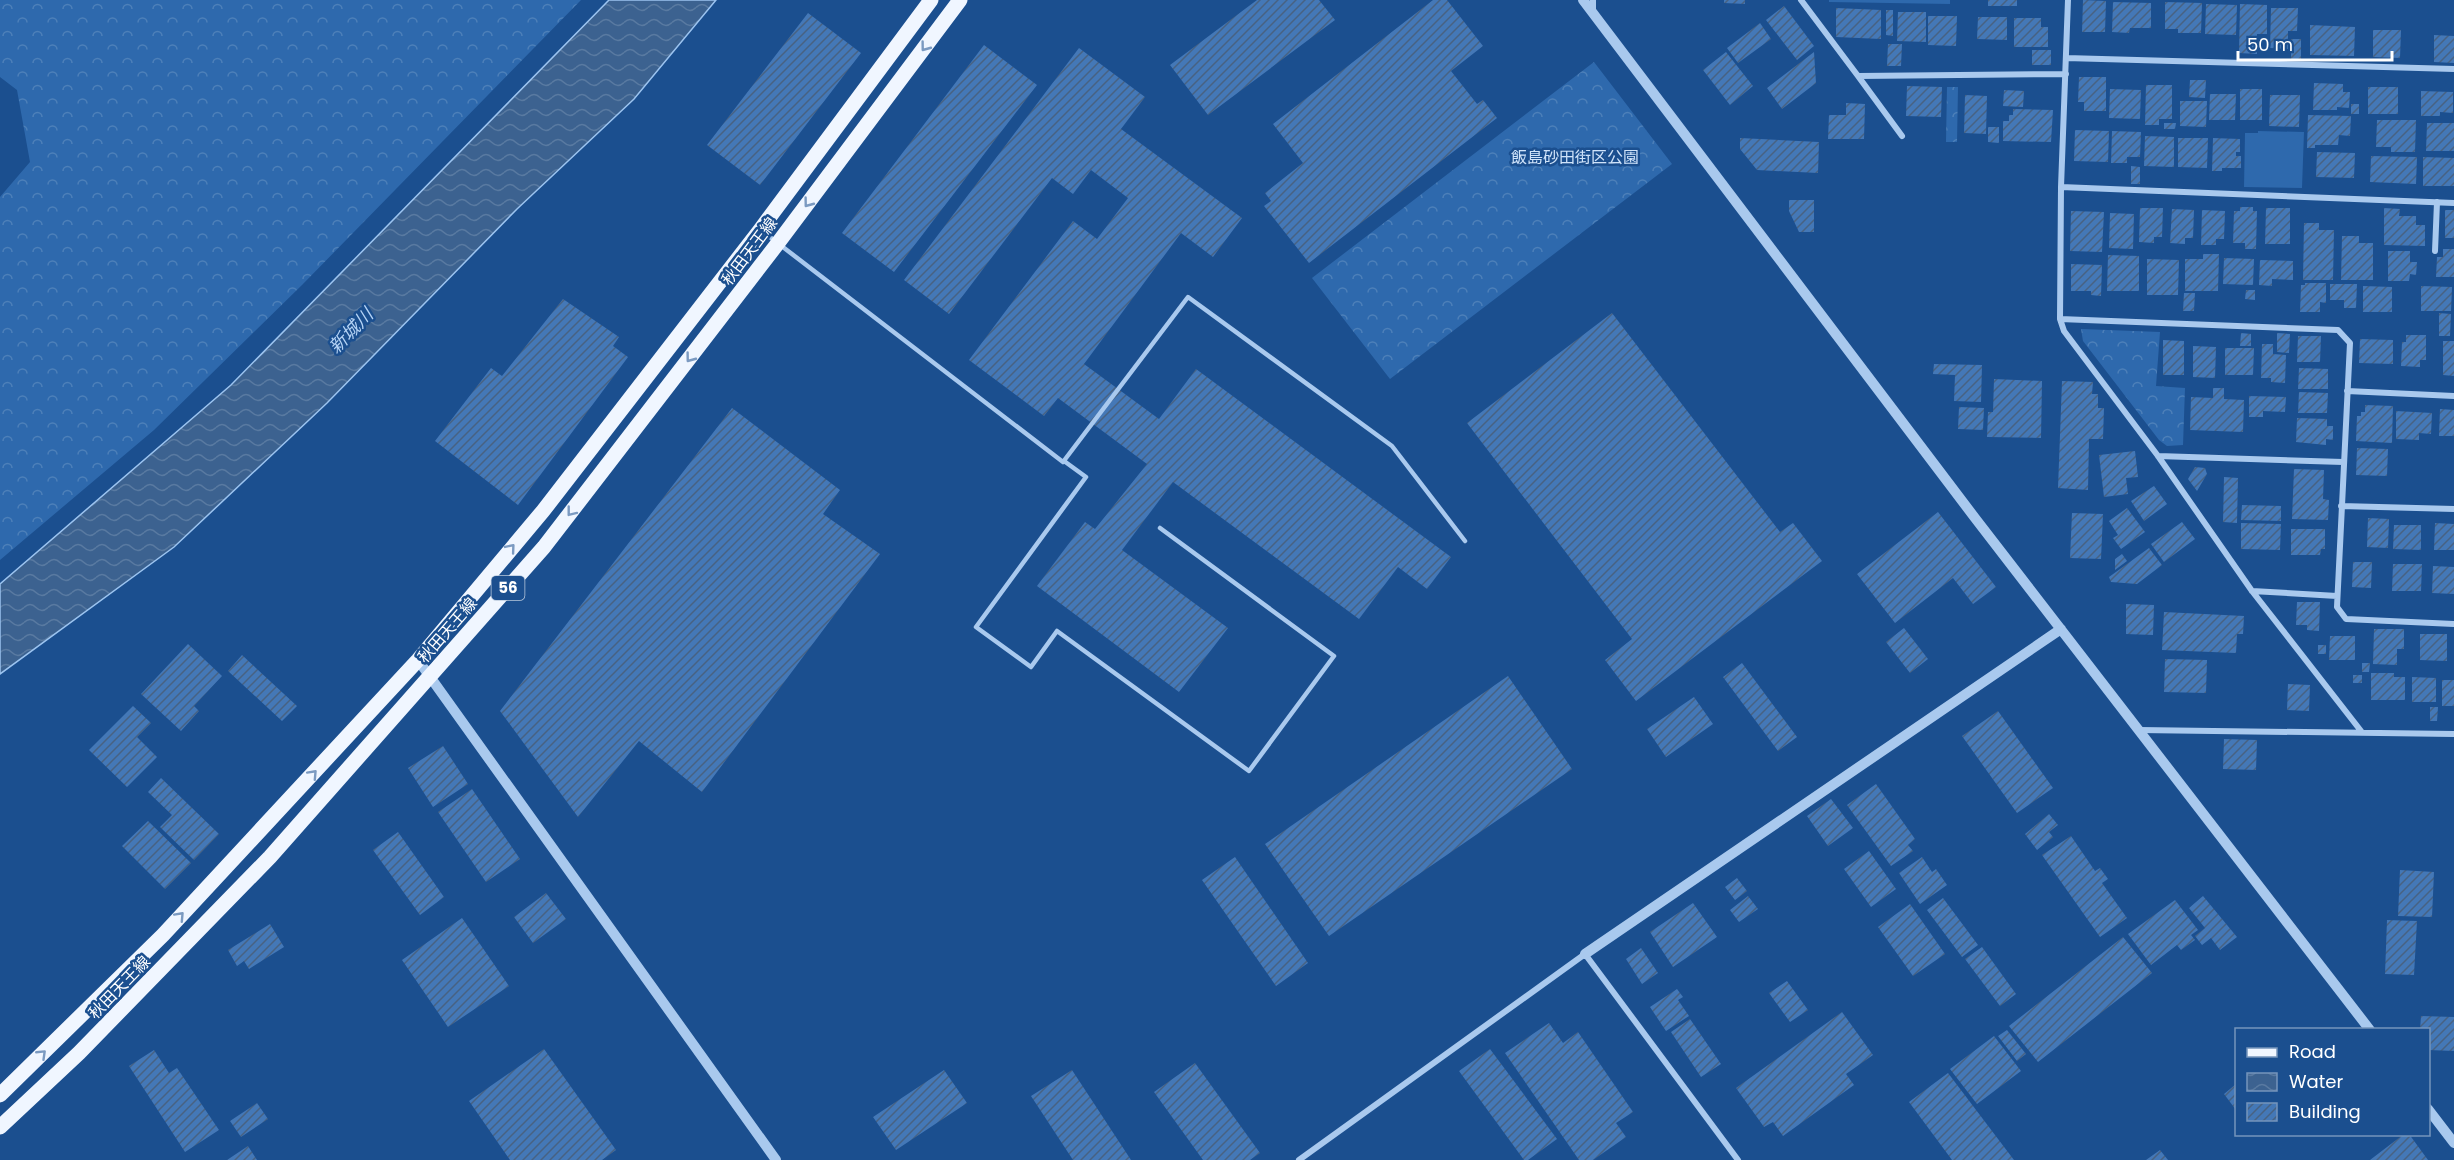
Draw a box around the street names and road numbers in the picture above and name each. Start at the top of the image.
street label: 秋田天王線 [716,212,783,290]
road number: 56 [492,576,524,600]
street label: 秋田天王線 [412,593,482,668]
street label: 秋田天王線 [83,951,155,1024]

